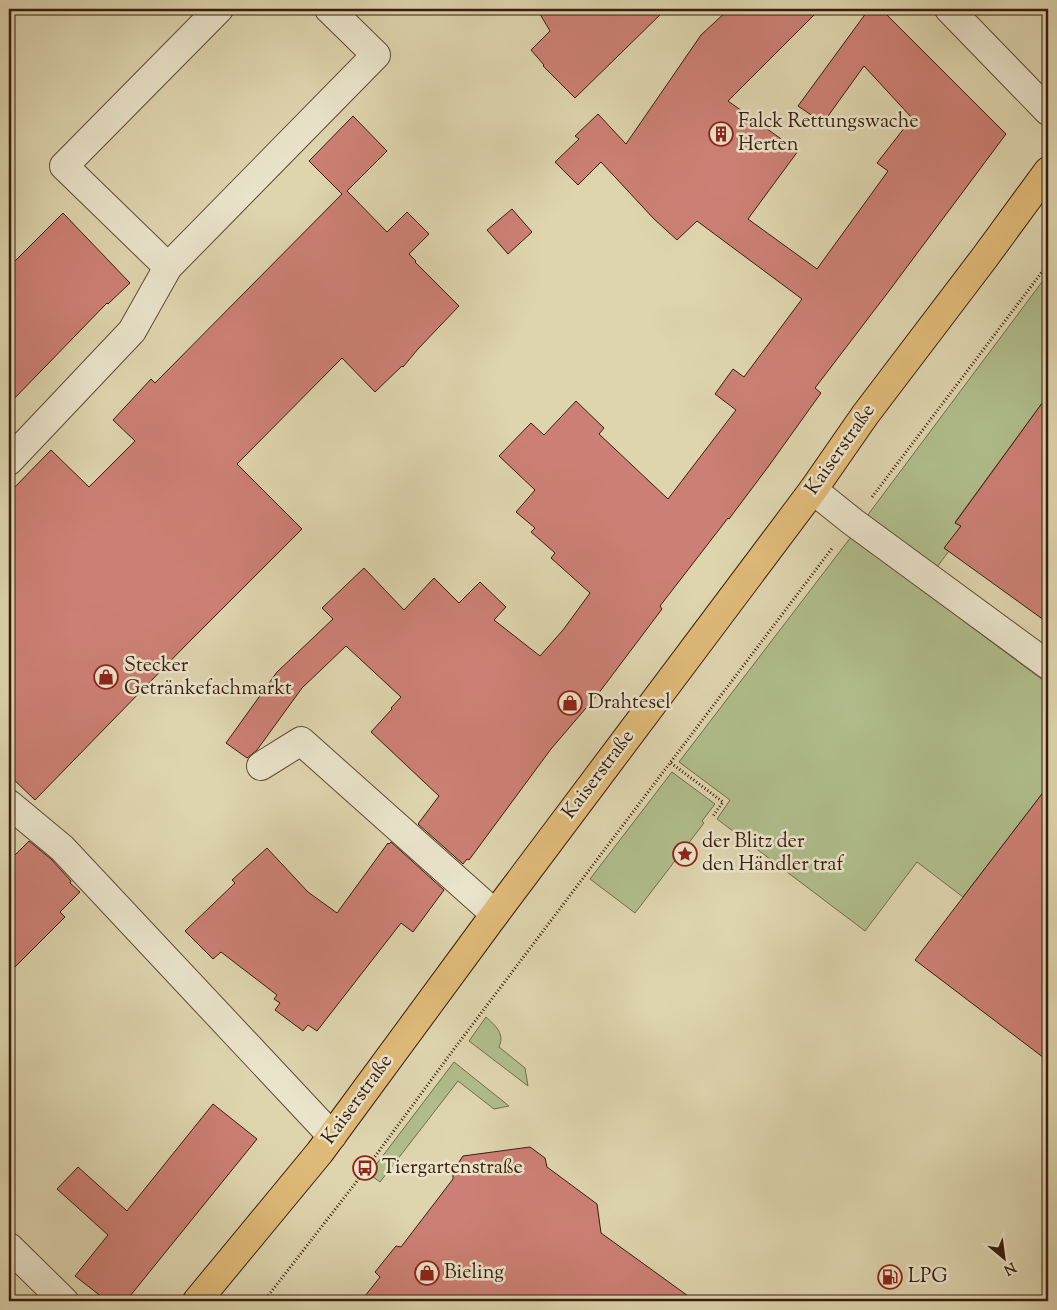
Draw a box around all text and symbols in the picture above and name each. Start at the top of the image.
place label: Falck Rettungswache Herten [738,108,919,160]
building icon: Falck Rettungswache Herten [708,121,734,147]
street label: Kaiserstraße [799,399,883,501]
place label: Stecker Getränkefachmarkt [124,652,292,704]
shop icon: Stecker Getränkefachmarkt [93,664,119,690]
place label: Drahtesel [588,689,671,718]
shop icon: Drahtesel [557,690,583,716]
street label: Kaiserstraße [556,724,642,826]
place label: der Blitz der den Händler traf [702,828,844,880]
place icon: der Blitz der den Händler traf [672,841,698,867]
street label: Kaiserstraße [315,1049,401,1151]
place label: Tiergartenstraße [382,1154,523,1183]
bus stop icon: Tiergartenstraße [352,1155,378,1181]
north arrow [980,1232,1030,1282]
text: N [1000,1256,1019,1279]
place label: Bieling [444,1259,504,1288]
shop icon: Bieling [414,1260,440,1286]
place label: LPG [908,1263,948,1292]
fuel station icon: LPG [877,1264,903,1290]

